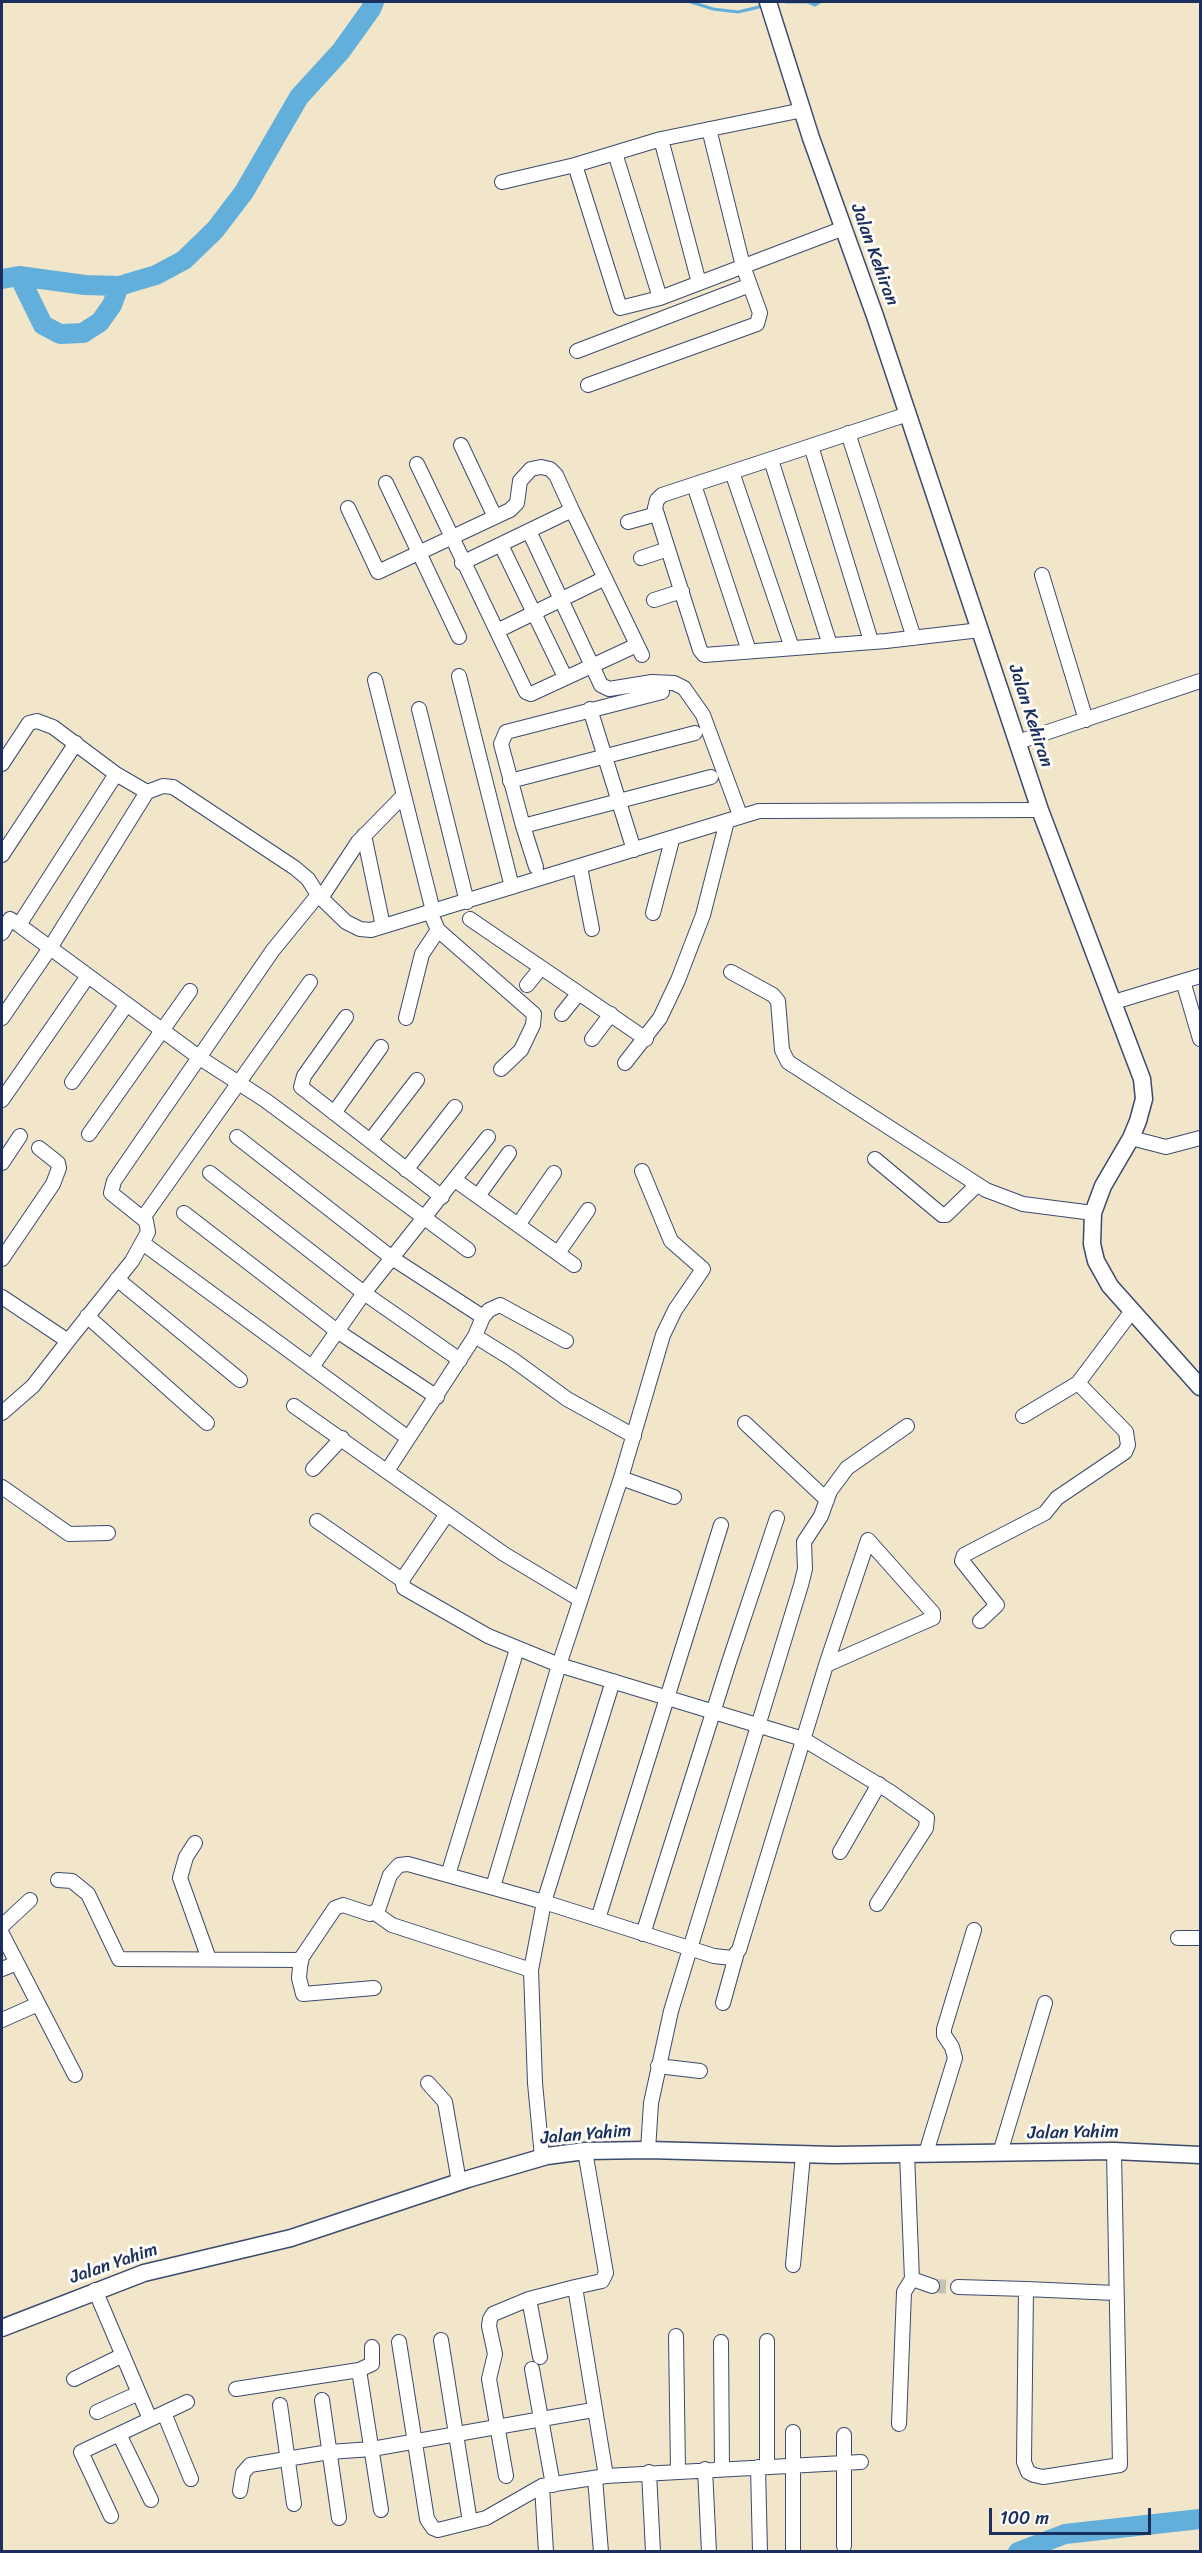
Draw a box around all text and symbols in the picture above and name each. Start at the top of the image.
street label: Jalan Kehiran [846,201,902,309]
street label: Jalan Kehiran [1003,662,1057,770]
street label: Jalan Yahim [540,2120,632,2150]
street label: Jalan Yahim [1027,2121,1119,2145]
street label: Jalan Yahim [67,2239,161,2289]
scale bar [992,2496,1154,2534]
text: 100 m [1000,2502,1049,2534]

